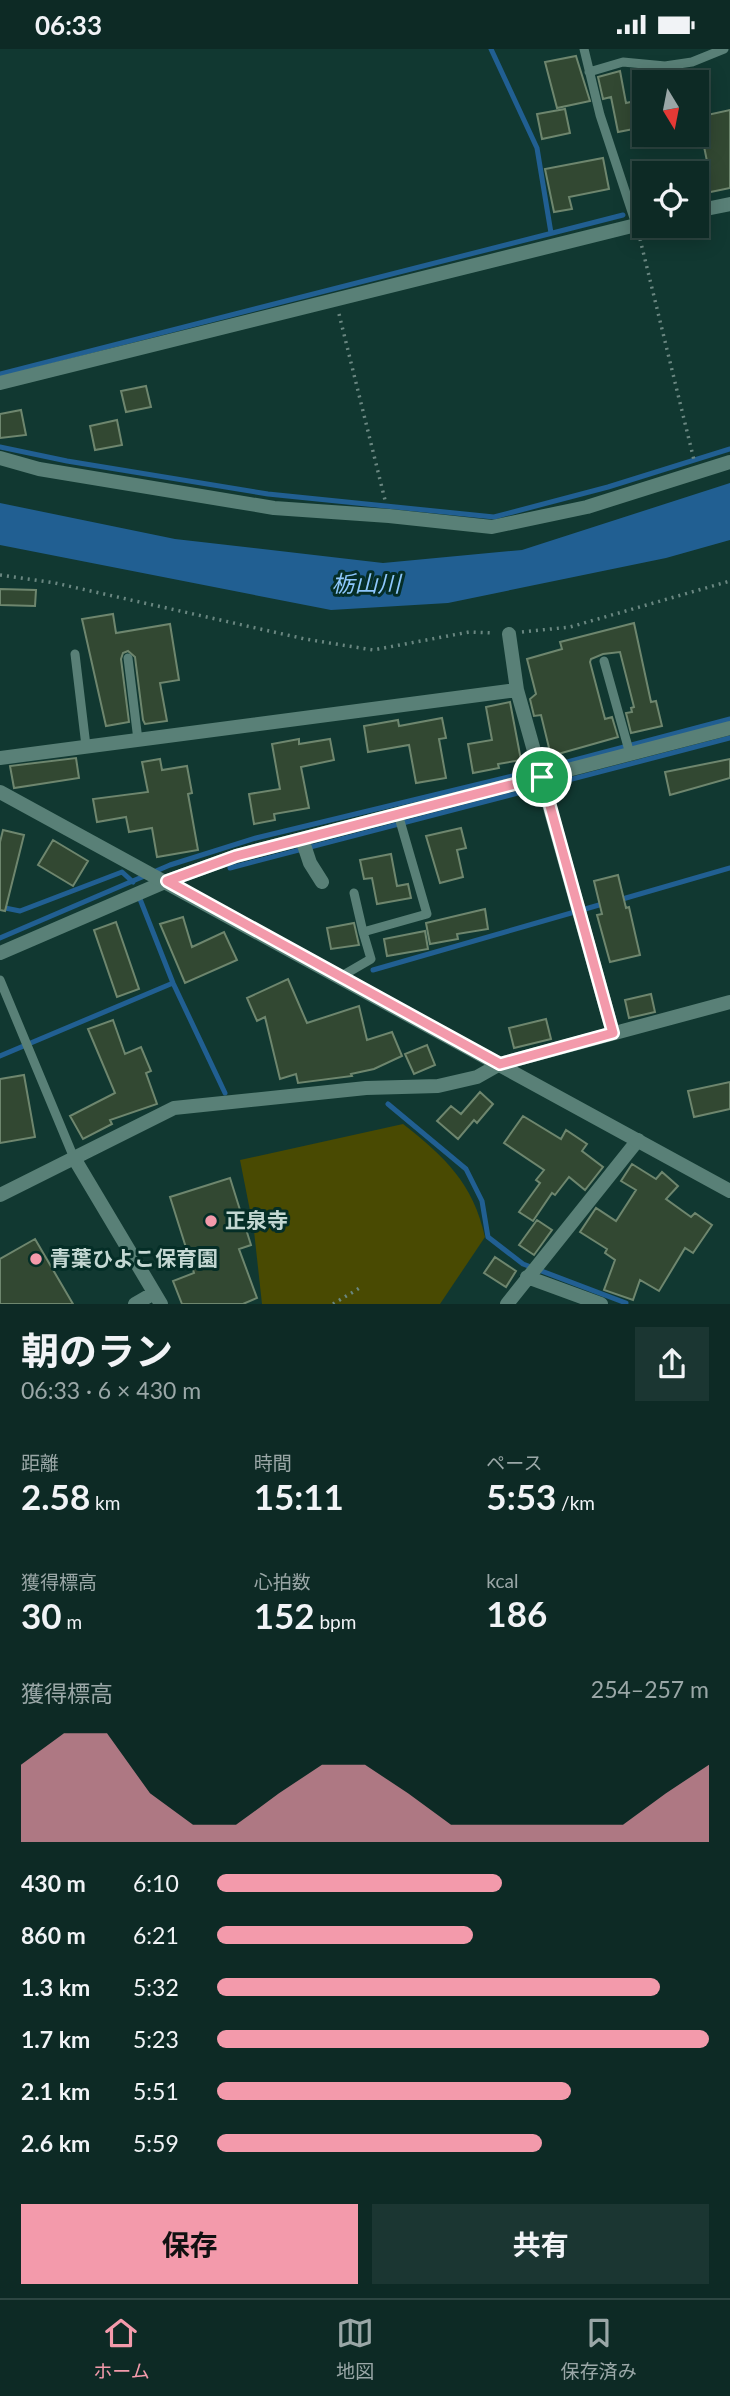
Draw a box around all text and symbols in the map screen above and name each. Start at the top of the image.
text: 06:33 [35,9,102,41]
north arrow [632,70,709,147]
map controls [632,70,709,238]
button: locate [632,161,709,238]
water label: 栃山川 [332,569,404,597]
pin [512,747,572,807]
icon: arrive [523,758,561,796]
place label: 正泉寺 [225,1207,288,1232]
marker: 正泉寺 [203,1213,219,1229]
place label: 青葉ひよこ保育園 [50,1245,218,1270]
marker: 青葉ひよこ保育園 [28,1251,44,1267]
text: 朝のラン [21,1327,173,1373]
button: share [635,1327,709,1401]
text: 06:33 · 6 × 430 m [21,1376,201,1404]
text: 距離 [21,1451,59,1474]
text: 時間 [254,1451,292,1474]
text: ペース [486,1451,542,1474]
text: 2.58 [21,1475,90,1517]
text: 15:11 [254,1475,344,1517]
text: 5:53 [486,1475,556,1517]
text: km [90,1491,120,1514]
text: /km [556,1491,595,1514]
text: kcal [486,1569,518,1592]
text: 獲得標高 [21,1570,97,1593]
text: 心拍数 [254,1570,311,1593]
text: 186 [486,1592,547,1634]
text: 30 [21,1594,62,1636]
text: 152 [254,1594,315,1636]
text: m [62,1610,82,1633]
text: bpm [315,1610,356,1633]
text: 254–257 m [591,1675,709,1703]
text: 獲得標高 [21,1679,113,1707]
text: 430 m [21,1869,86,1897]
text: 6:10 [133,1869,179,1897]
text: 860 m [21,1921,86,1949]
text: 6:21 [133,1921,179,1949]
text: 1.3 km [21,1973,90,2001]
text: 5:32 [133,1973,179,2001]
text: 1.7 km [21,2025,90,2053]
text: 5:23 [133,2025,179,2053]
text: 2.1 km [21,2077,90,2105]
text: 5:51 [133,2077,179,2105]
text: 2.6 km [21,2129,90,2157]
text: 5:59 [133,2129,179,2157]
button: 保存 [21,2204,358,2284]
button: 共有 [372,2204,709,2284]
tab: ホーム [93,2314,150,2383]
tab: 地図 [336,2314,374,2383]
tab: 保存済み [561,2314,637,2383]

